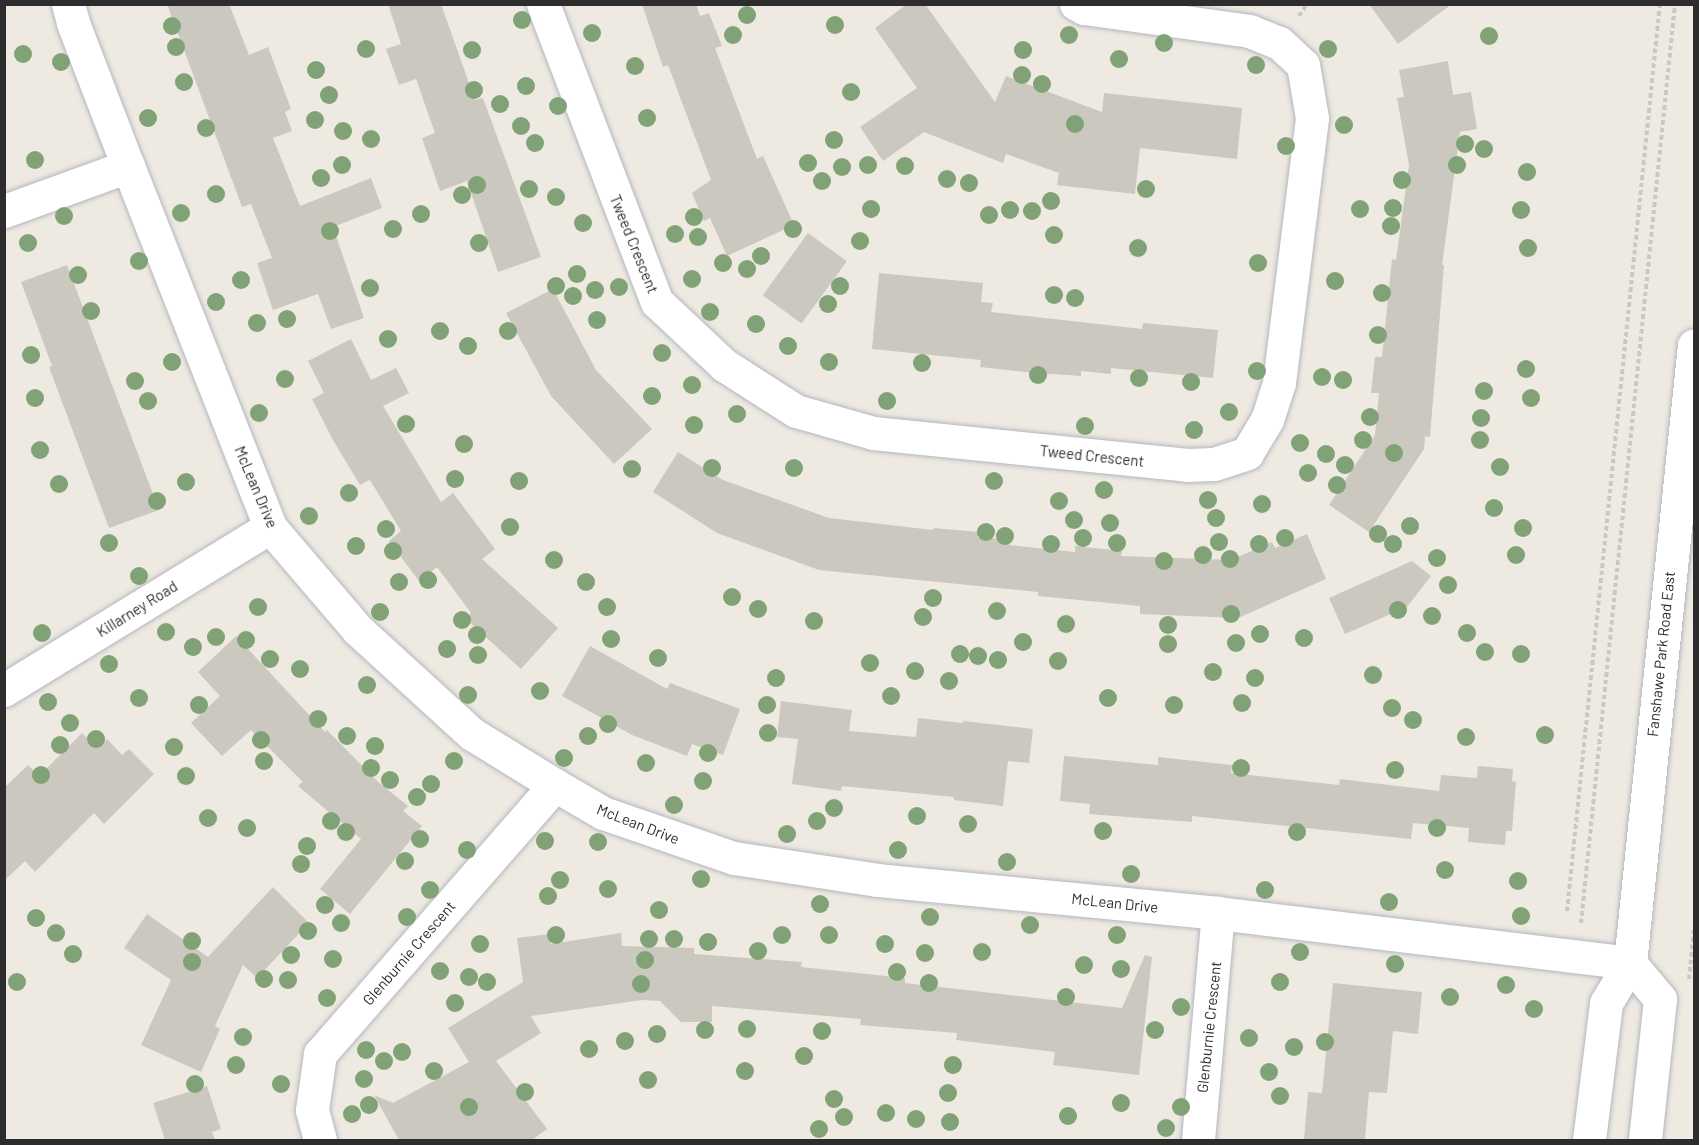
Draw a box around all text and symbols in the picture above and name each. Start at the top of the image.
street label: Tweed Crescent [606,192,662,296]
street label: Tweed Crescent [1039,442,1145,470]
street label: McLean Drive [231,443,281,531]
street label: Fanshawe Park Road East [1643,570,1679,738]
street label: Killarney Road [93,577,181,641]
street label: McLean Drive [594,800,682,848]
street label: McLean Drive [1071,889,1159,917]
street label: Glenburnie Crescent [359,897,459,1009]
street label: Glenburnie Crescent [1193,960,1225,1094]

